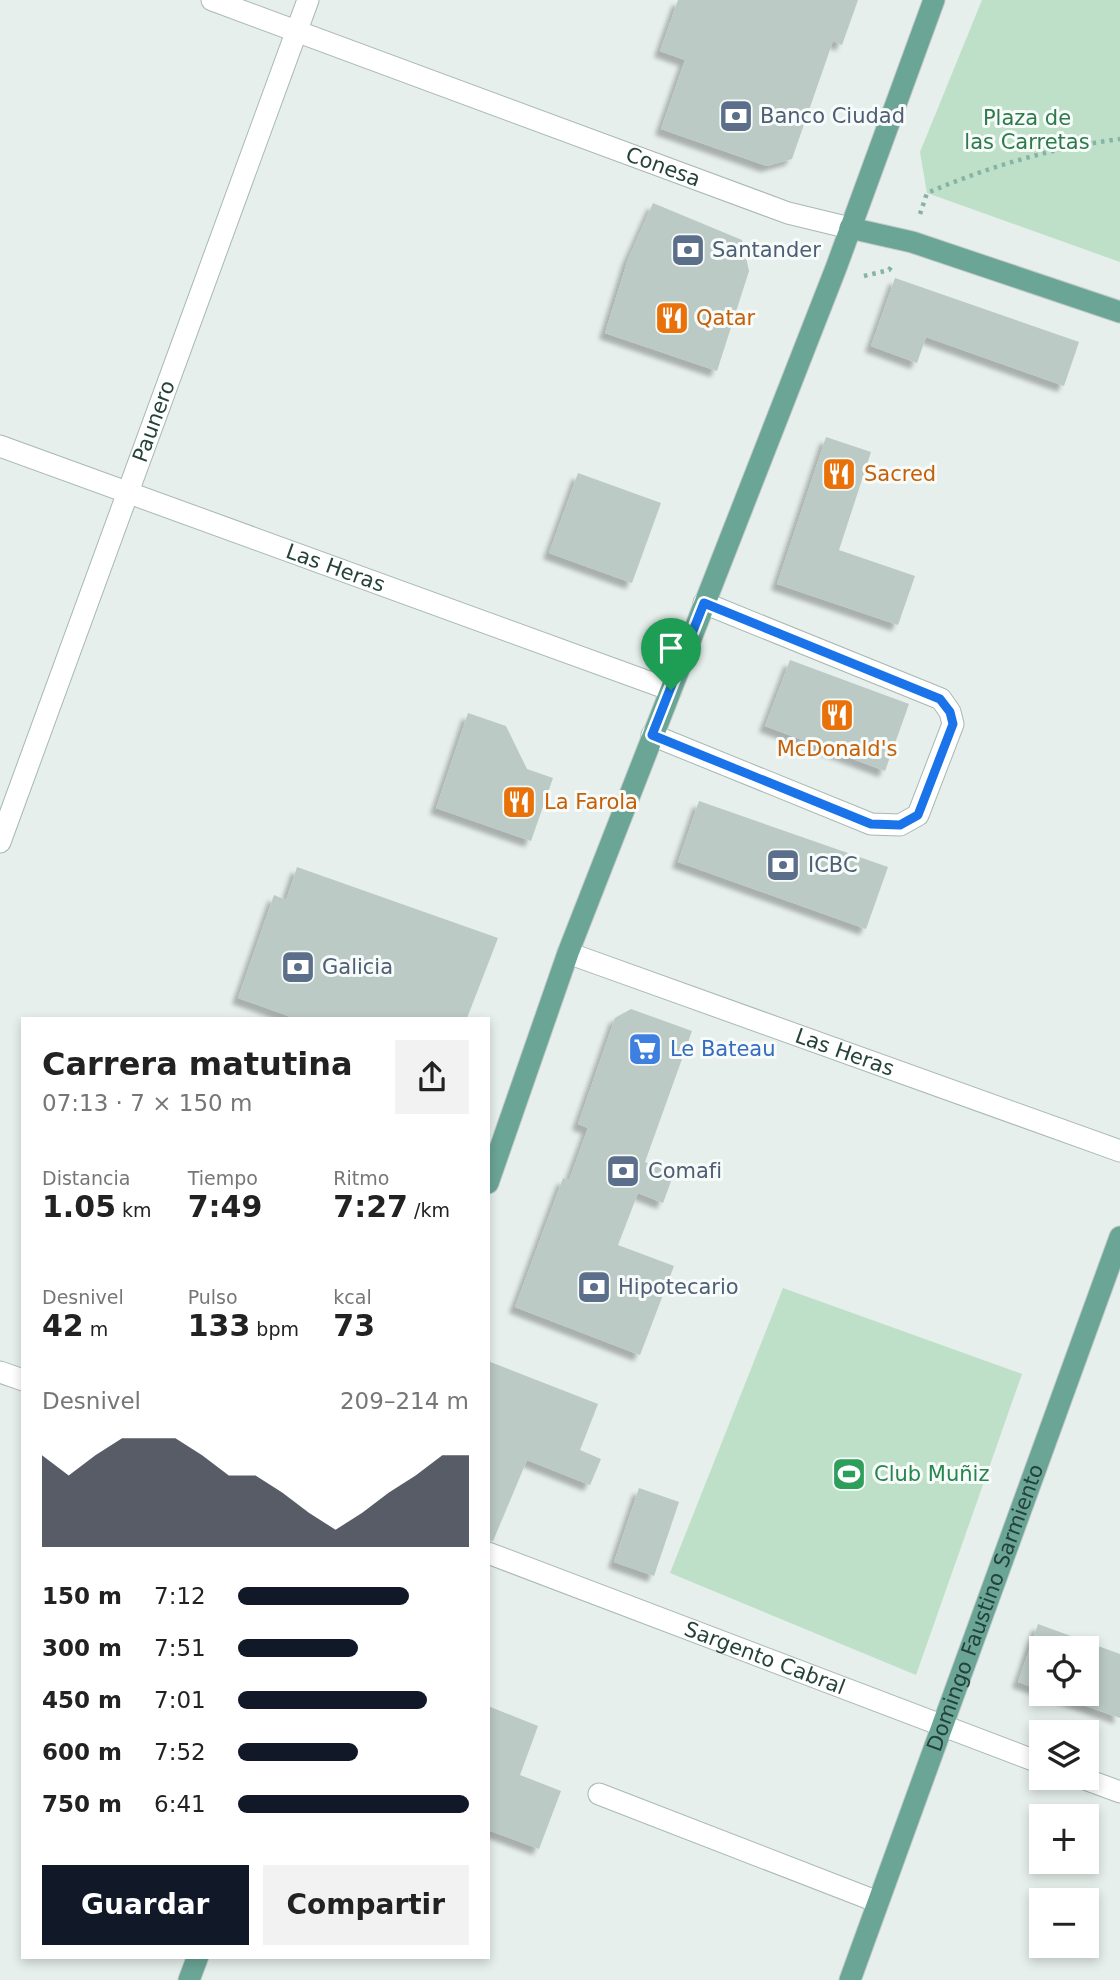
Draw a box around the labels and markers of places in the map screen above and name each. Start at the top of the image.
bank icon: Banco Ciudad [717,97,755,135]
place label: Banco Ciudad [760,104,905,128]
bank icon: Santander [669,231,707,269]
place label: Santander [712,238,821,262]
restaurant icon: Qatar [653,299,691,337]
place label: Qatar [696,306,756,330]
restaurant icon: Sacred [820,455,858,493]
place label: Sacred [864,462,936,486]
pin [641,618,701,690]
restaurant icon: McDonald's [818,696,856,734]
place label: McDonald's [777,737,897,761]
restaurant icon: La Farola [500,783,538,821]
place label: La Farola [544,790,638,814]
bank icon: ICBC [764,846,802,884]
place label: ICBC [808,853,858,877]
bank icon: Galicia [279,948,317,986]
place label: Galicia [322,955,393,979]
supermarket icon: Le Bateau [626,1030,664,1068]
place label: Le Bateau [670,1037,776,1061]
bank icon: Comafi [604,1152,642,1190]
place label: Comafi [648,1159,722,1183]
bank icon: Hipotecario [575,1268,613,1306]
place label: Hipotecario [618,1275,739,1299]
sports icon: Club Muñiz [830,1455,868,1493]
place label: Club Muñiz [874,1462,989,1486]

